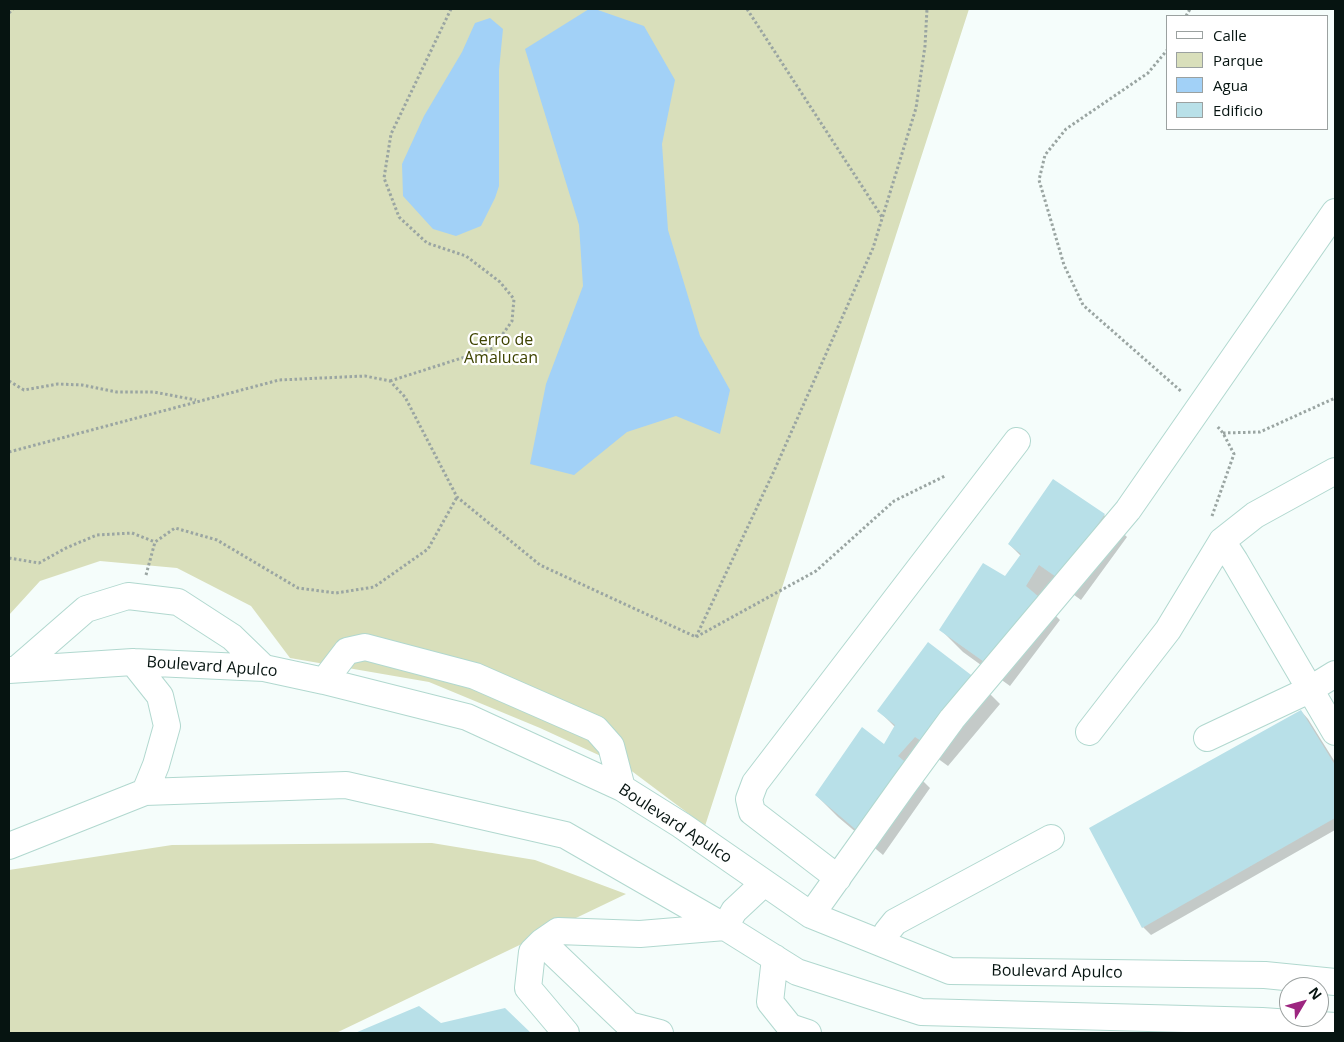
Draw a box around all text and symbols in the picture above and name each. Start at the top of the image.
legend [1166,15,1329,130]
text: Calle [1213,25,1247,45]
text: Parque [1213,50,1263,70]
text: Agua [1213,75,1248,95]
text: Edificio [1213,100,1263,120]
park label: Cerro de Amalucan [464,330,538,368]
street label: Boulevard Apulco [146,653,278,681]
street label: Boulevard Apulco [615,780,735,868]
street label: Boulevard Apulco [991,961,1123,983]
north arrow [1279,977,1329,1027]
text: N [1305,983,1327,1004]

